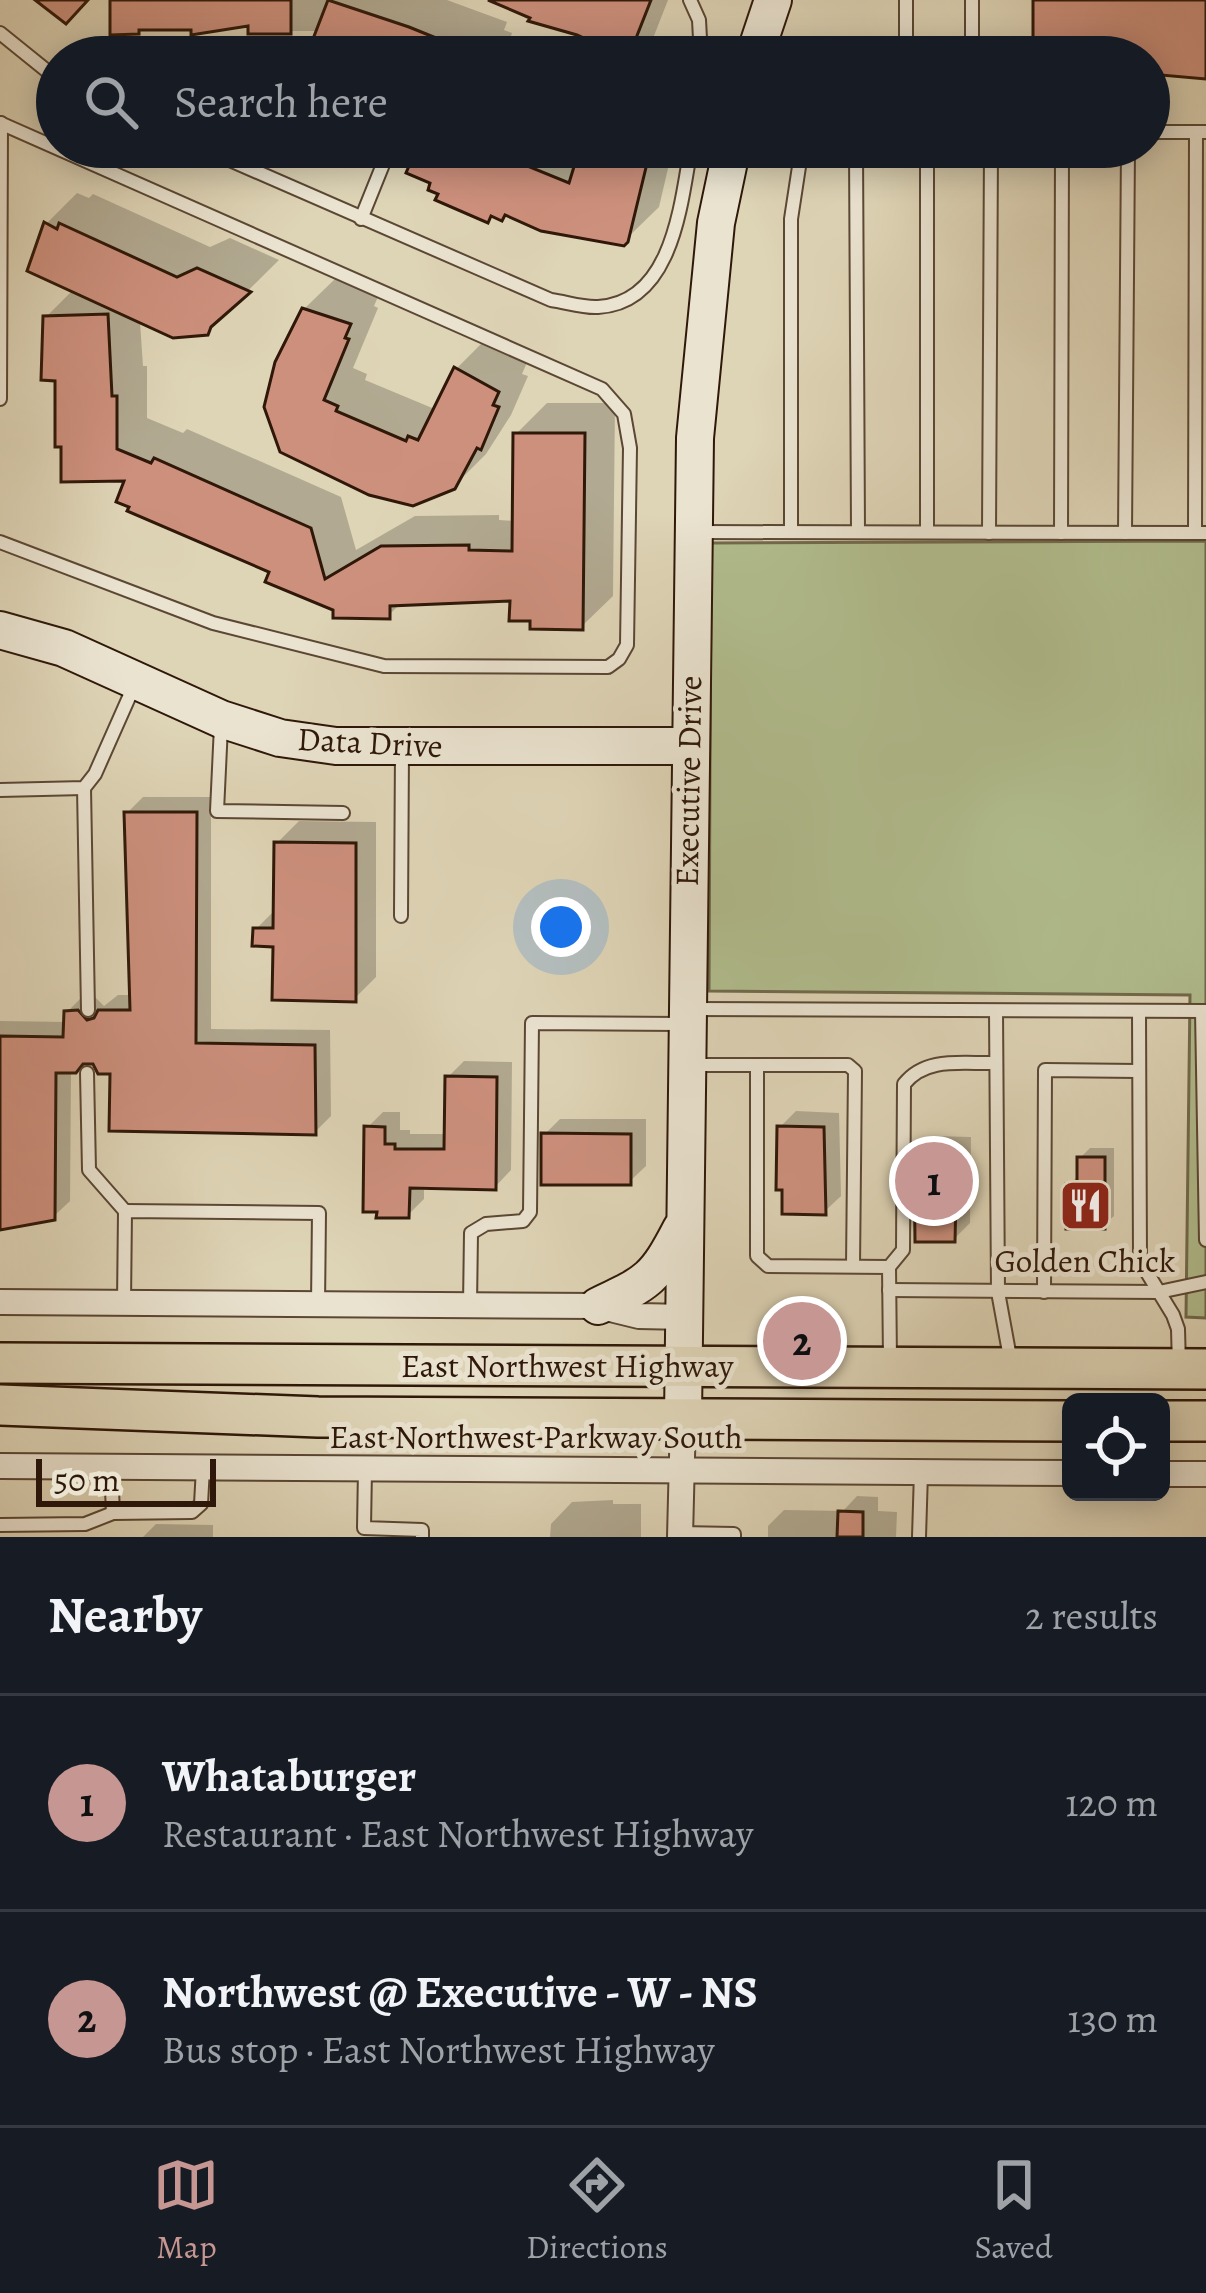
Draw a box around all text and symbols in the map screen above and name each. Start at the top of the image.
search box [36,36,1170,168]
icon: search [78,69,144,135]
text: Search here [174,71,388,133]
street label: Executive Drive [664,675,712,887]
street label: Data Drive [296,716,444,768]
your location [531,897,591,957]
pin: 1 [895,1136,973,1226]
restaurant icon: Golden Chick [1057,1178,1113,1234]
place label: Golden Chick [995,1238,1175,1283]
pin: 2 [763,1296,841,1386]
street label: East Northwest Highway [401,1343,734,1388]
map controls [1062,1393,1170,1501]
button: locate [1062,1393,1170,1501]
street label: East Northwest Parkway South [329,1414,743,1459]
scale bar [36,1453,216,1506]
text: 50 m [54,1457,120,1502]
text: Nearby [48,1580,202,1650]
text: 2 results [1025,1589,1158,1642]
text: Whataburger [162,1745,416,1807]
text: 1 [80,1776,94,1829]
text: 120 m [1065,1776,1158,1829]
text: Restaurant · East Northwest Highway [162,1807,753,1860]
text: Northwest @ Executive - W - NS [162,1961,758,2023]
text: 2 [78,1992,96,2045]
text: 130 m [1067,1992,1158,2045]
text: Bus stop · East Northwest Highway [162,2023,715,2076]
tab: Map [153,2152,219,2269]
tab: Directions [526,2152,668,2269]
tab: Saved [974,2152,1053,2269]

